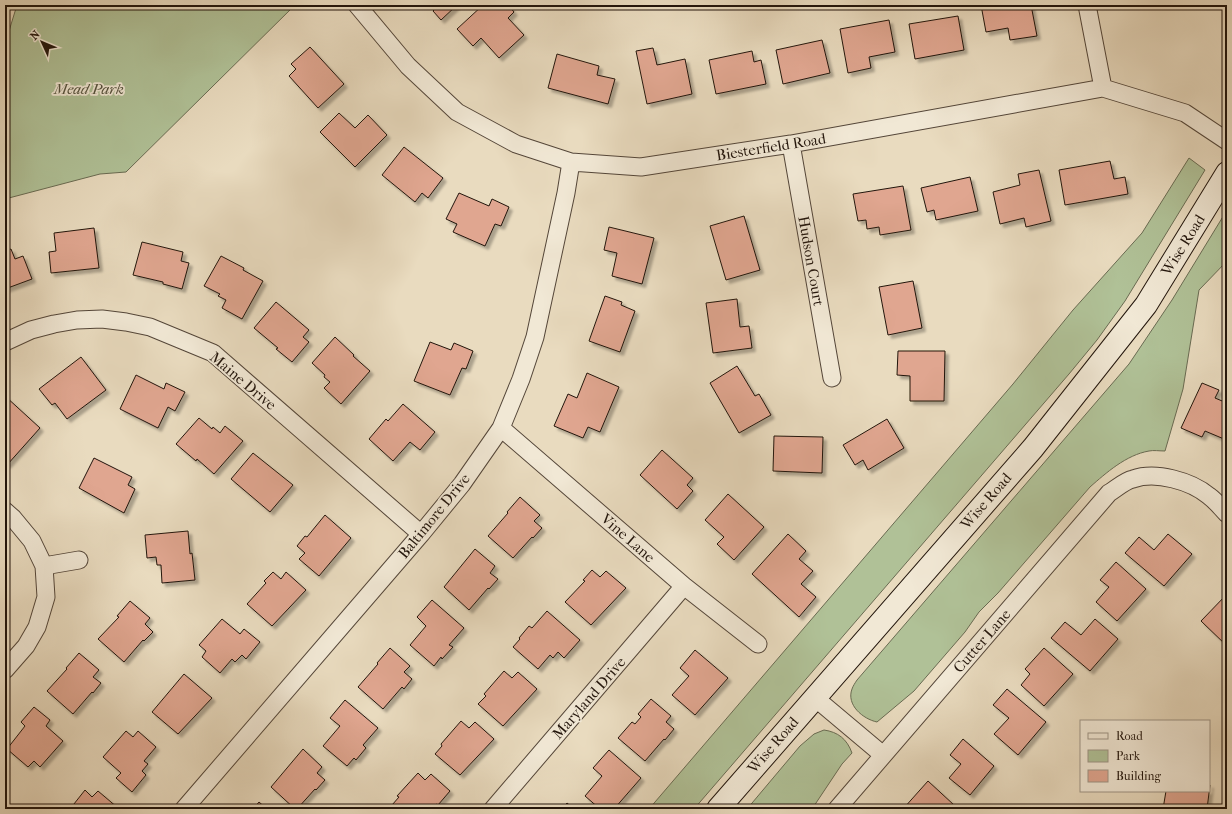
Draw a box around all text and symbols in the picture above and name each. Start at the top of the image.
north arrow [22,22,62,62]
text: N [28,27,43,43]
park label: Mead Park [53,80,124,98]
street label: Biesterfield Road [715,129,828,165]
street label: Wise Road [1157,210,1209,280]
street label: Hudson Court [794,215,828,308]
street label: Maine Drive [206,348,280,414]
street label: Baltimore Drive [394,469,474,562]
street label: Wise Road [956,469,1016,534]
street label: Vine Lane [597,509,659,567]
street label: Cutter Lane [950,605,1015,676]
street label: Maryland Drive [549,653,630,743]
street label: Wise Road [743,713,803,778]
legend [1080,720,1210,792]
text: Road [1116,729,1143,743]
text: Park [1116,749,1141,763]
text: Building [1116,769,1161,783]

